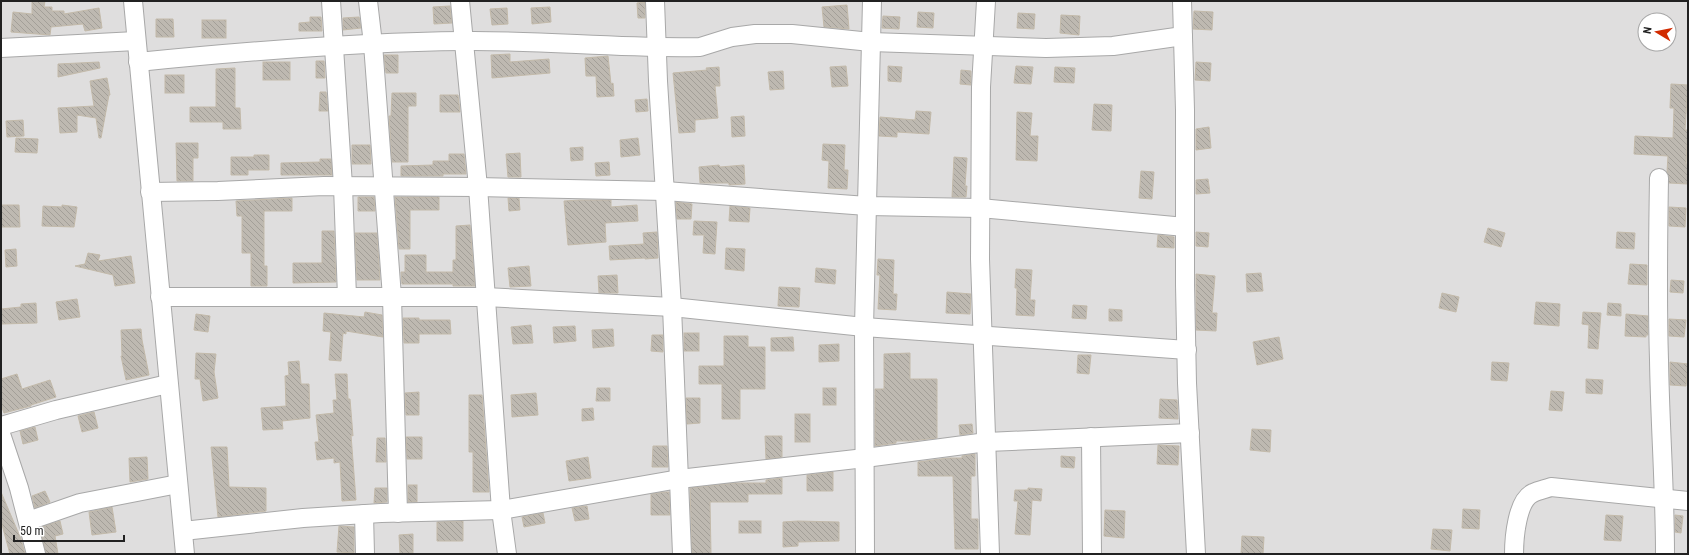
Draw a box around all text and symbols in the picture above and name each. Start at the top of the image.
north arrow [1637,12,1677,52]
text: N [1641,26,1655,35]
scale bar [14,517,124,543]
text: 50 m [20,524,44,538]

